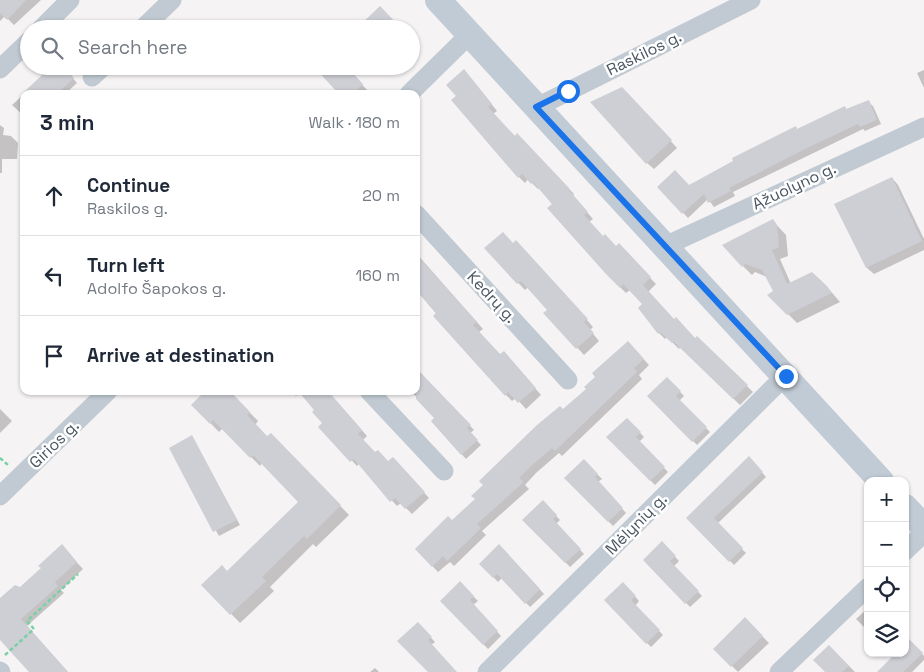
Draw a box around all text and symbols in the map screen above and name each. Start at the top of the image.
search box [20,20,420,75]
street label: Raskilos g. [603,26,685,80]
icon: search [38,34,66,62]
text: Search here [78,35,188,60]
route start [557,80,580,103]
text: 3 min [40,109,95,136]
text: Walk · 180 m [308,112,400,133]
street label: Ąžuolyno g. [749,157,839,215]
text: Continue [87,173,170,198]
icon: ahead [40,182,68,210]
text: 20 m [362,185,400,206]
text: Raskilos g. [87,198,168,219]
text: Turn left [87,253,165,278]
icon: left [40,262,68,290]
text: 160 m [355,265,400,286]
street label: Kedrų g. [463,267,521,327]
text: Adolfo Šapokos g. [87,278,226,299]
icon: arrive [40,342,68,370]
text: Arrive at destination [87,343,275,368]
route end [775,365,798,388]
street label: Girios g. [25,415,83,473]
map controls [864,477,909,657]
button: + [864,477,909,522]
street label: Mėlynių g. [601,489,671,559]
button: − [864,522,909,567]
button: locate [864,567,909,612]
button: layers [864,612,909,657]

